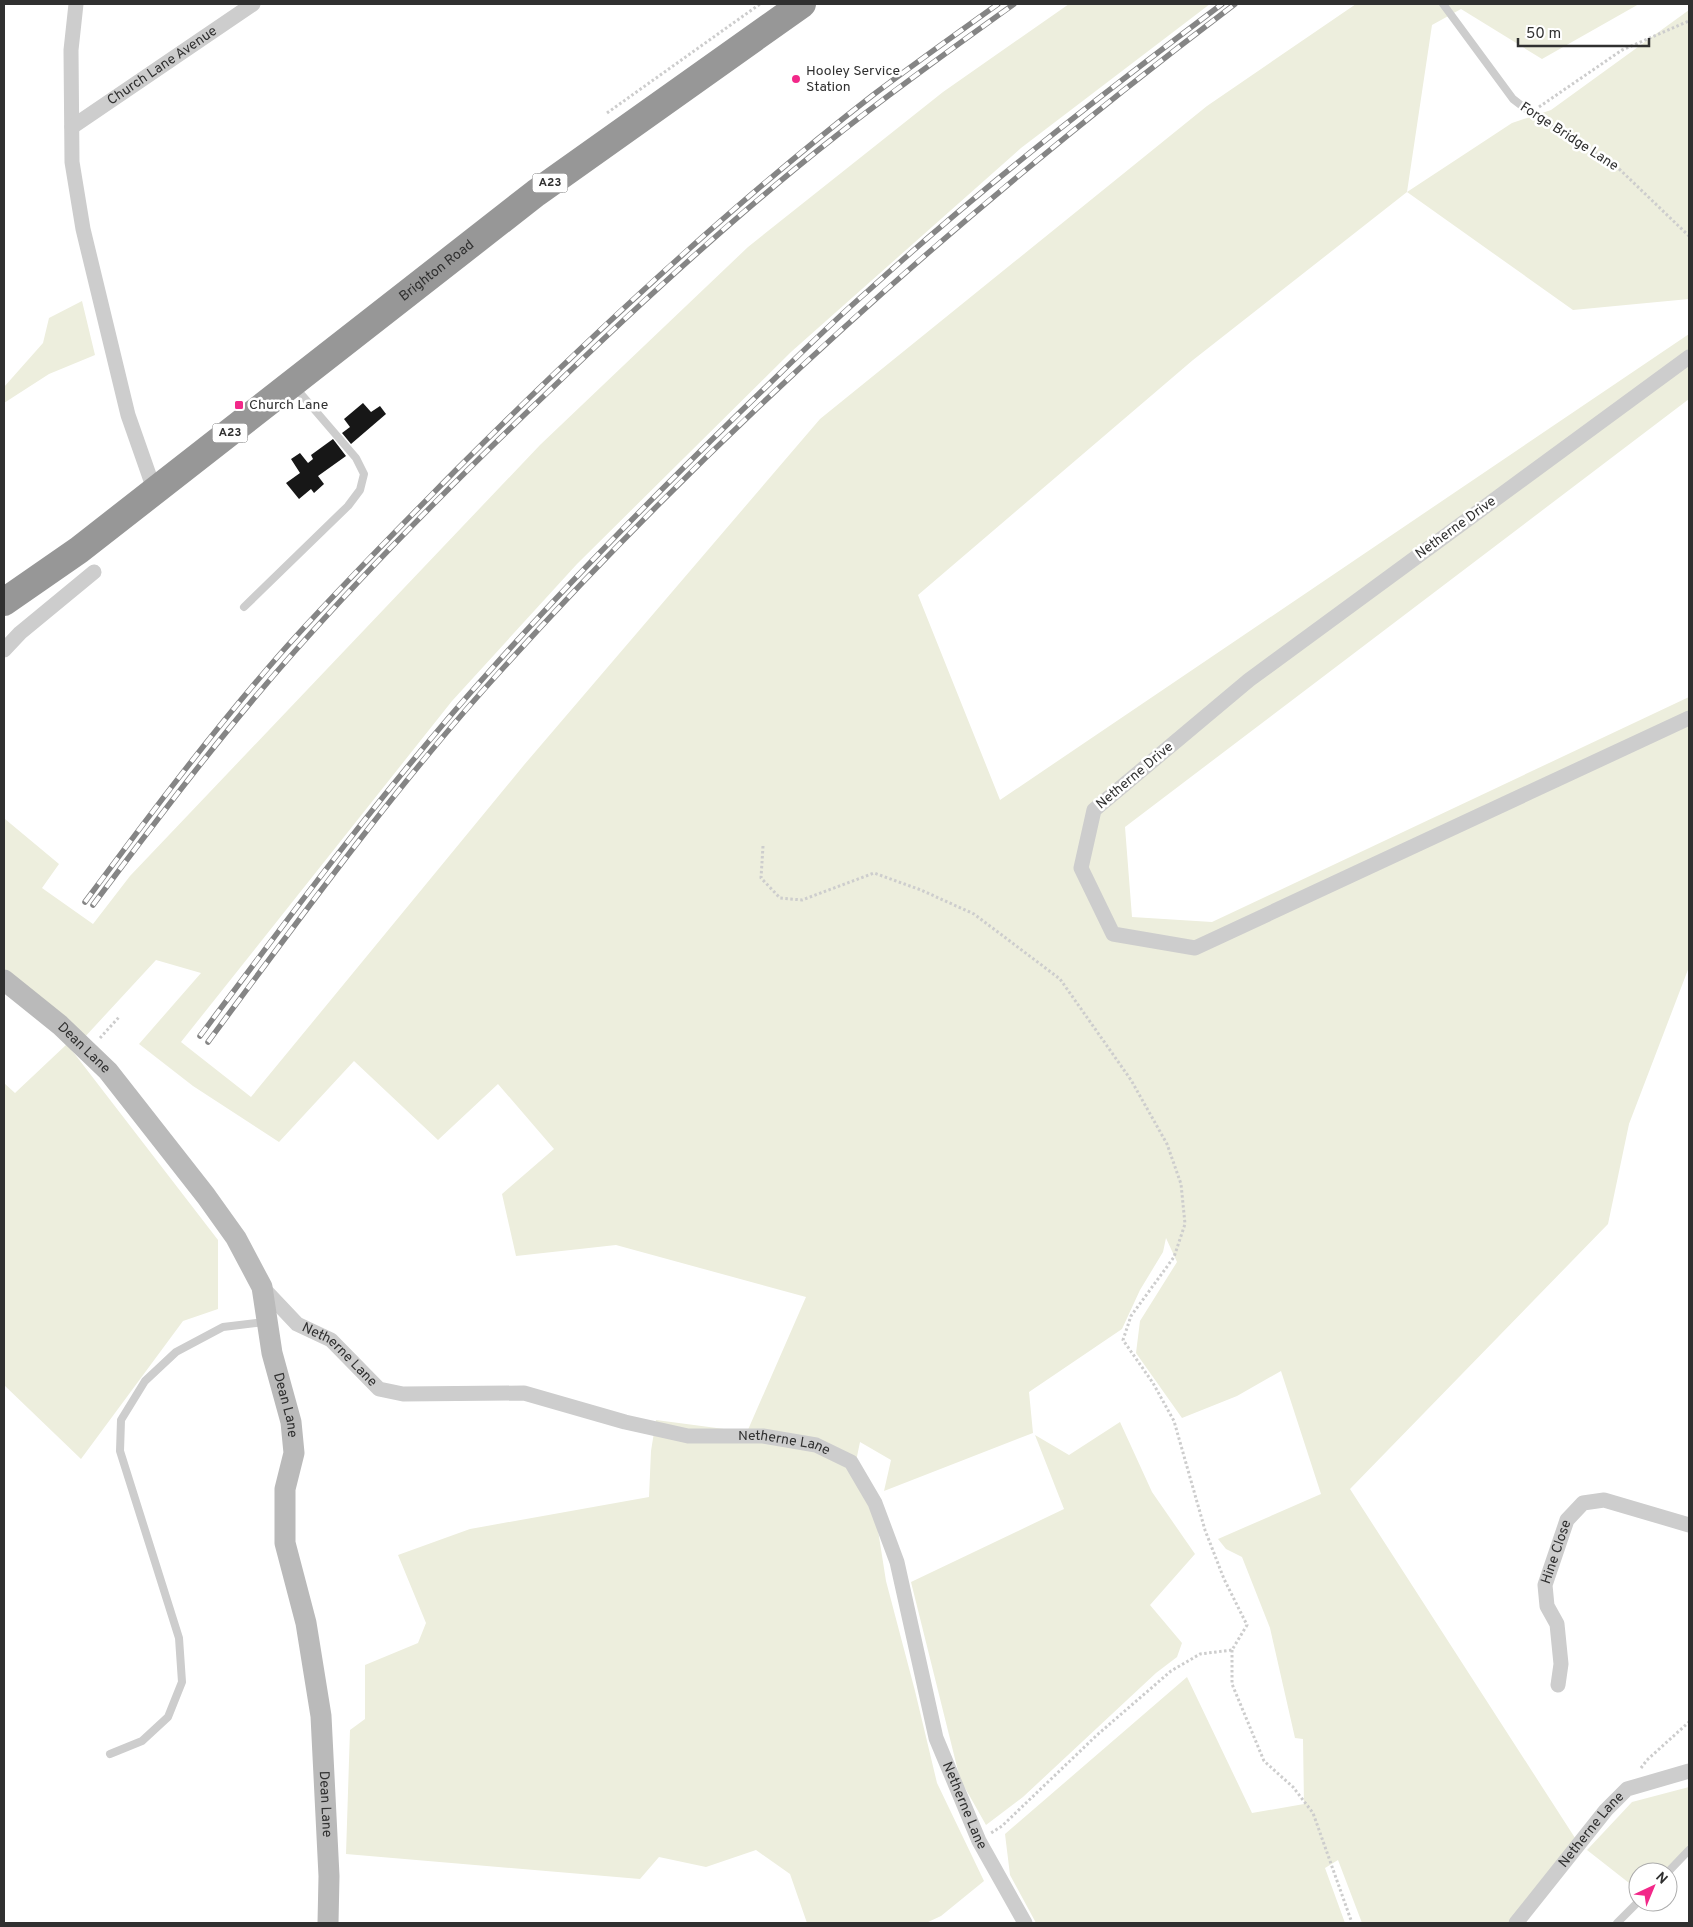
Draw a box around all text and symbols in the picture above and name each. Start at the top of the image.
scale bar [1518,15,1649,47]
street label: Church Lane Avenue [104,22,220,109]
text: 50 m [1526,25,1561,44]
place label: Hooley Service Station [806,63,900,96]
marker: Hooley Service Station [790,73,802,85]
street label: Forge Bridge Lane [1517,99,1621,175]
road number: A23 [532,174,568,192]
street label: Brighton Road [396,236,477,305]
place label: Church Lane [249,397,328,414]
marker: Church Lane [233,399,245,411]
road number: A23 [212,423,248,442]
street label: Netherne Drive [1412,493,1500,563]
street label: Netherne Drive [1093,739,1177,813]
street label: Dean Lane [54,1019,114,1077]
street label: Netherne Lane [299,1319,381,1390]
street label: Dean Lane [269,1371,301,1439]
street label: Netherne Lane [738,1427,833,1459]
street label: Hine Close [1537,1518,1575,1586]
street label: Netherne Lane [938,1759,991,1853]
street label: Dean Lane [315,1770,336,1838]
street label: Netherne Lane [1555,1788,1628,1871]
north arrow [1628,1862,1678,1912]
text: N [1651,1869,1671,1888]

